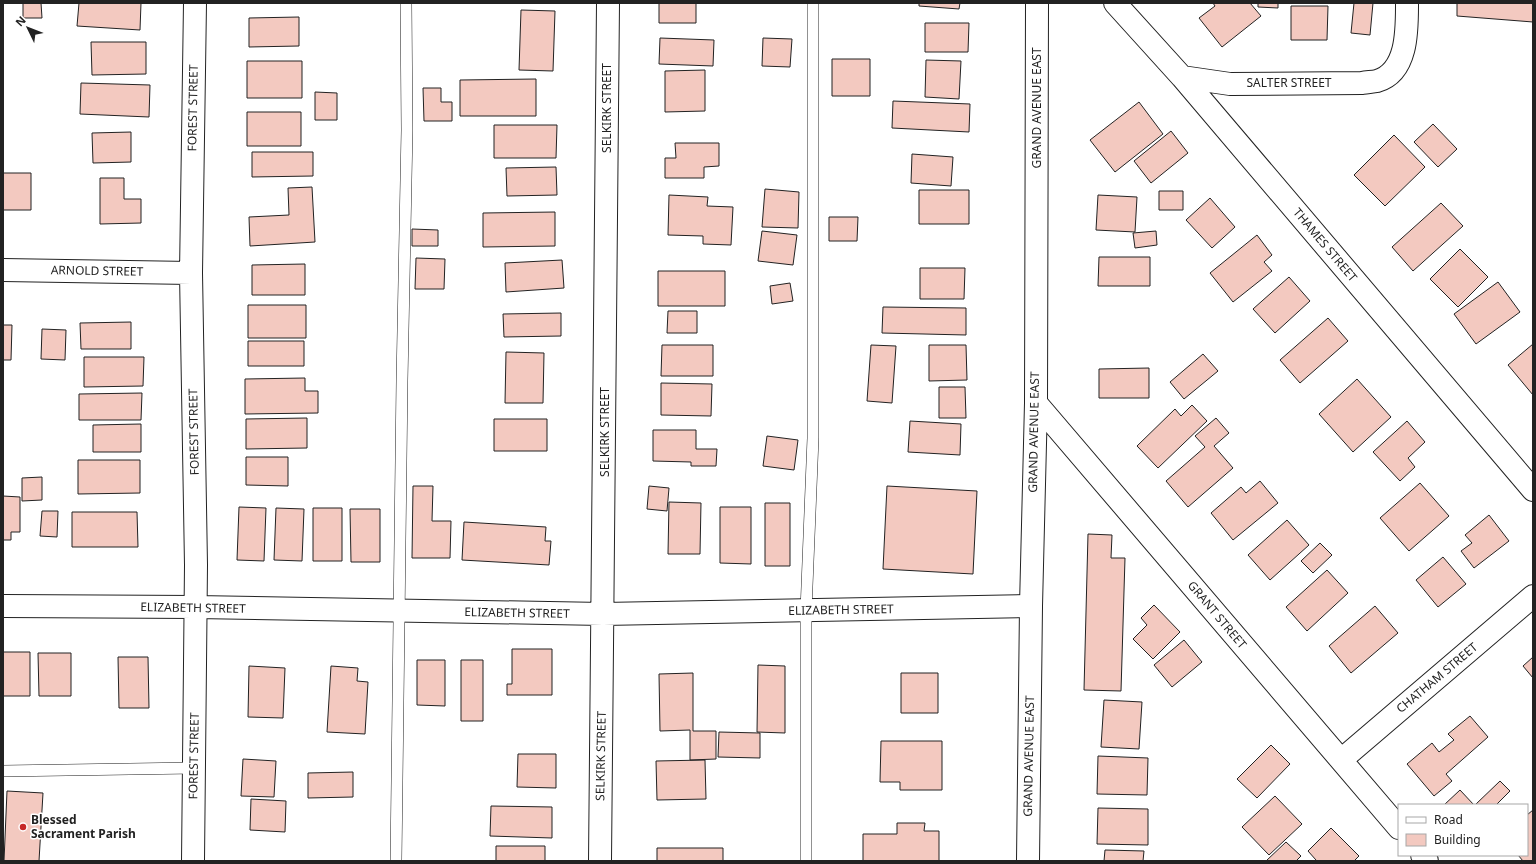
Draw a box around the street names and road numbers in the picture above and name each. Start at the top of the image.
street label: GRAND AVENUE EAST [1028,47,1045,169]
street label: SELKIRK STREET [598,63,615,153]
street label: FOREST STREET [183,64,202,152]
street label: SALTER STREET [1247,74,1332,91]
street label: THAMES STREET [1290,204,1361,285]
street label: ARNOLD STREET [51,261,144,280]
street label: GRAND AVENUE EAST [1024,371,1043,493]
street label: SELKIRK STREET [596,387,613,477]
street label: FOREST STREET [184,388,203,476]
street label: GRANT STREET [1184,577,1251,652]
street label: ELIZABETH STREET [140,598,246,617]
street label: ELIZABETH STREET [788,600,894,619]
street label: ELIZABETH STREET [464,603,570,622]
street label: CHATHAM STREET [1392,638,1481,717]
street label: GRAND AVENUE EAST [1019,695,1038,817]
street label: SELKIRK STREET [591,711,610,801]
street label: FOREST STREET [184,712,203,800]

